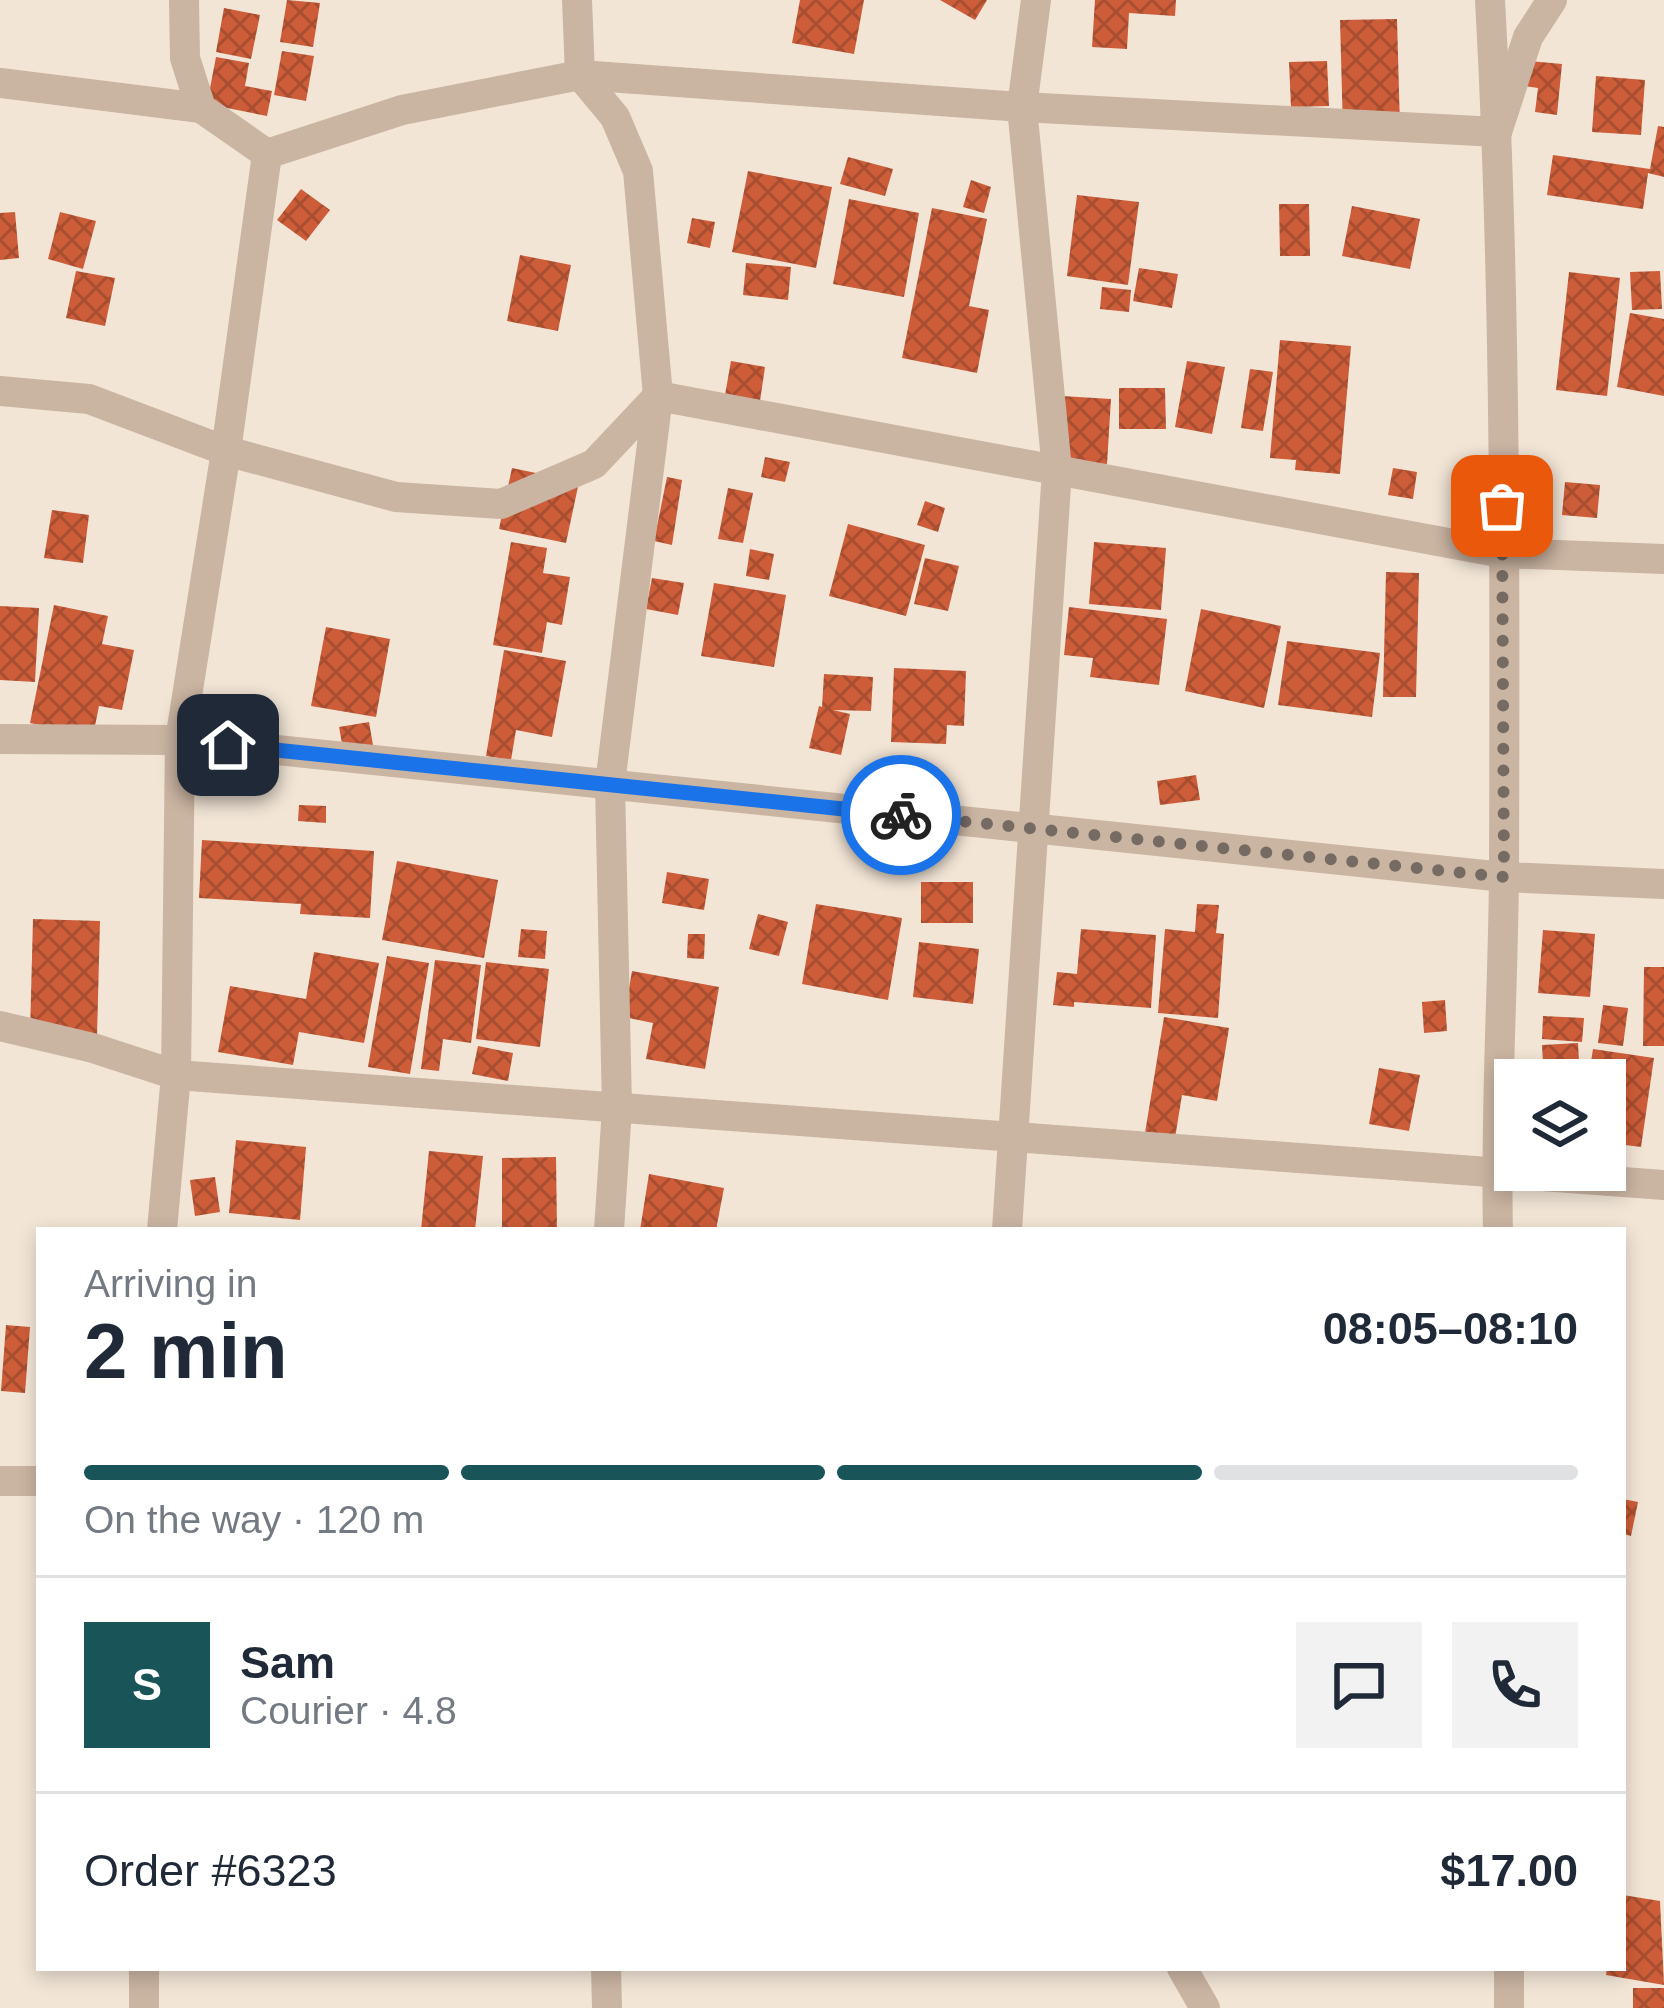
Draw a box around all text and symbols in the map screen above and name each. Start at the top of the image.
pin [1451,455,1553,557]
icon: bag [1469,473,1535,539]
pin [177,694,279,796]
icon: home [195,712,261,778]
courier [841,755,961,875]
icon: bike [868,782,934,848]
map controls [1494,1059,1626,1191]
button: layers [1494,1059,1626,1191]
text: Arriving in [84,1262,257,1305]
text: 08:05–08:10 [1323,1303,1578,1354]
text: 2 min [84,1307,288,1395]
text: On the way · 120 m [84,1498,424,1541]
button: chat [1296,1622,1422,1748]
button: phone [1452,1622,1578,1748]
text: Sam [240,1637,335,1688]
text: S [132,1659,162,1710]
text: Courier · 4.8 [240,1689,457,1732]
text: Order #6323 [84,1845,337,1896]
text: $17.00 [1440,1845,1578,1896]

